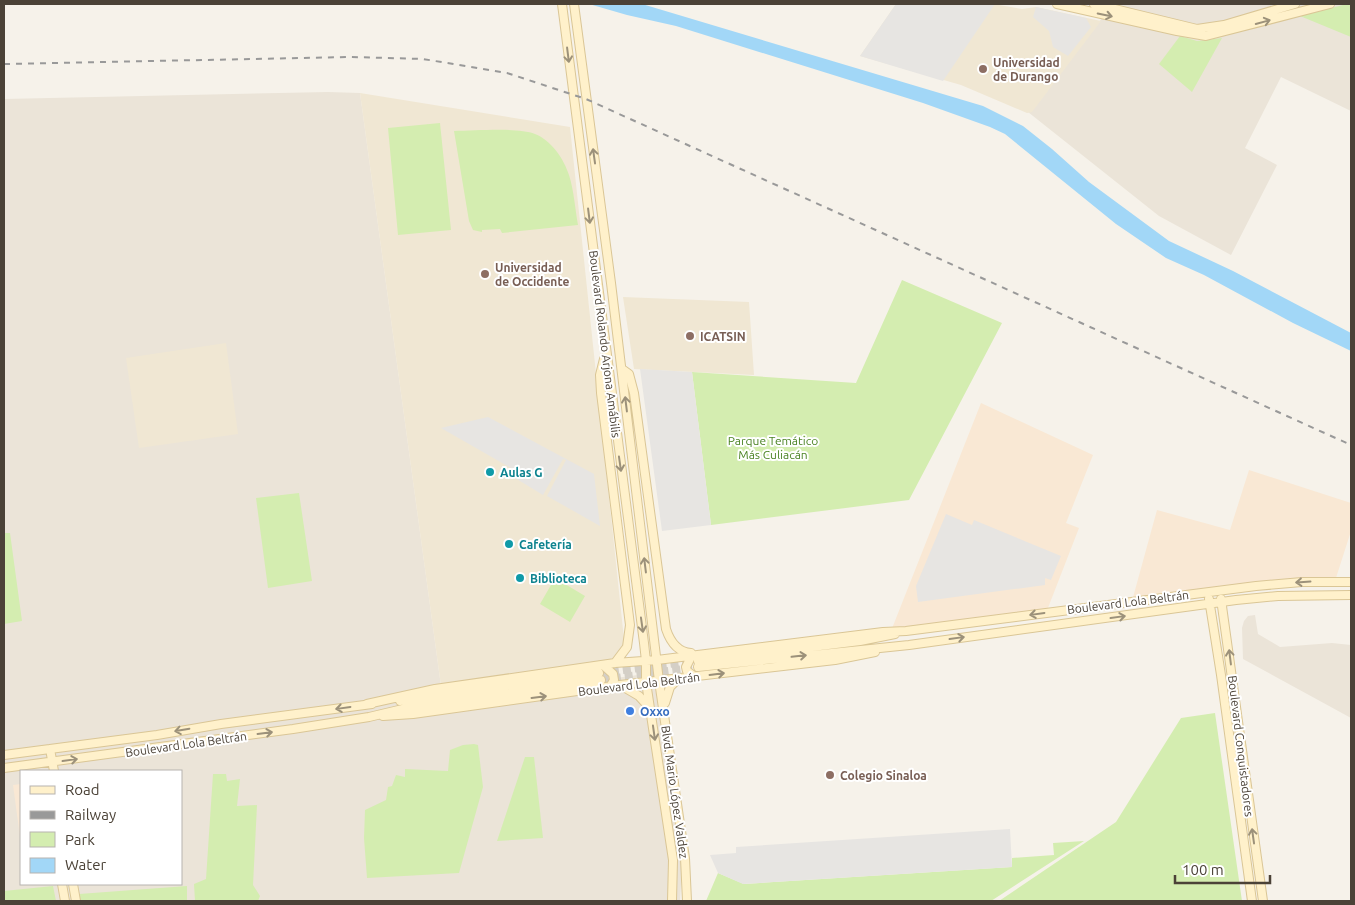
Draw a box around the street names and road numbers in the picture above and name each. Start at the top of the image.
street label: Boulevard Rolando Arjona Amábilis [587,250,623,438]
street label: Boulevard Lola Beltrán [1066,588,1190,616]
street label: Boulevard Lola Beltrán [577,670,701,698]
street label: Boulevard Conquistadores [1226,675,1256,817]
street label: Blvd. Mario López Valdez [659,725,691,860]
street label: Boulevard Lola Beltrán [124,729,248,759]

